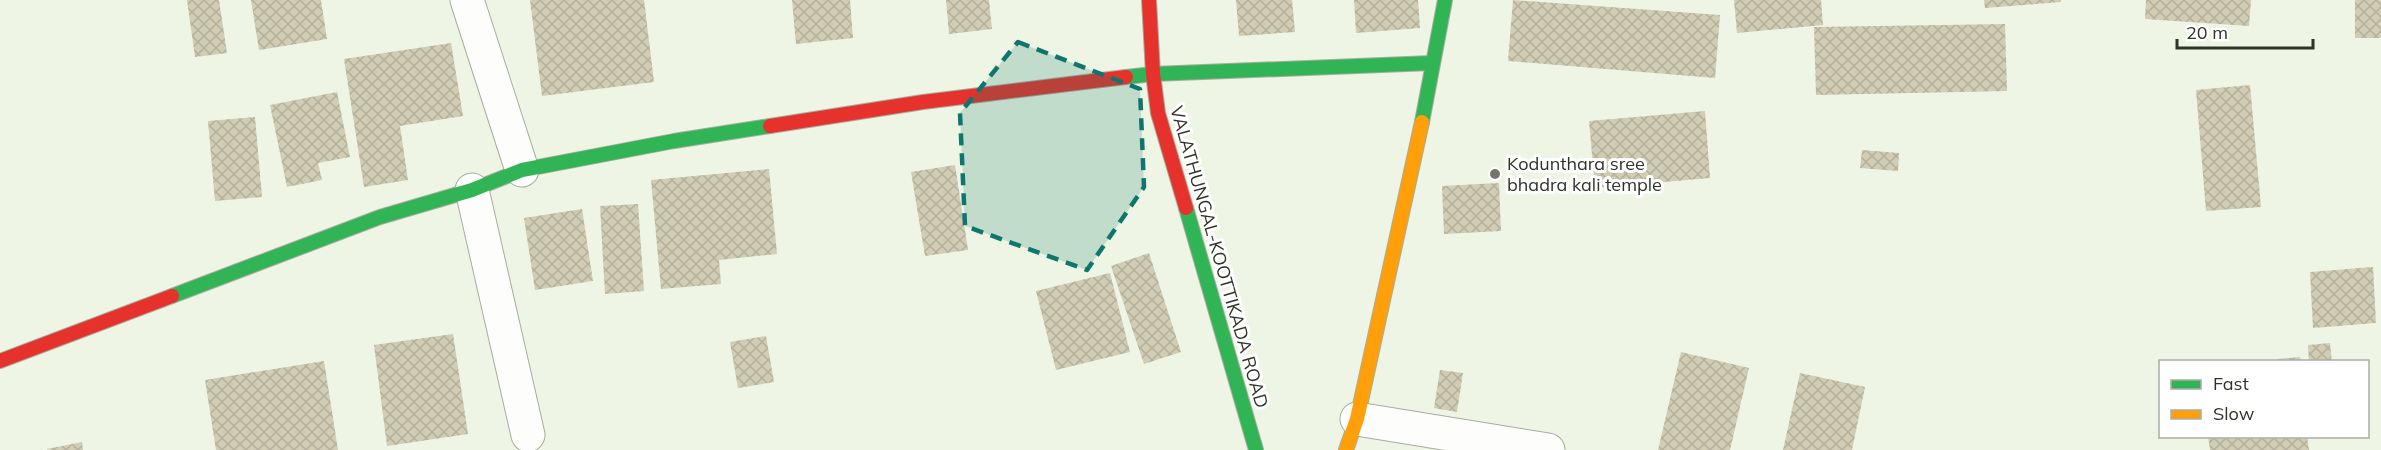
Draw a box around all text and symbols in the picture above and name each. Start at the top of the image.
scale bar [2177,12,2314,50]
text: 20 m [2186,21,2228,44]
street label: VALATHUNGAL-KOOTTIKADA ROAD [1165,103,1274,411]
place label: Kodunthara sree bhadra kali temple [1507,152,1662,196]
marker: Kodunthara sree bhadra kali temple [1488,167,1502,181]
legend [2159,360,2369,438]
text: Fast [2213,372,2249,395]
text: Slow [2213,402,2255,425]

